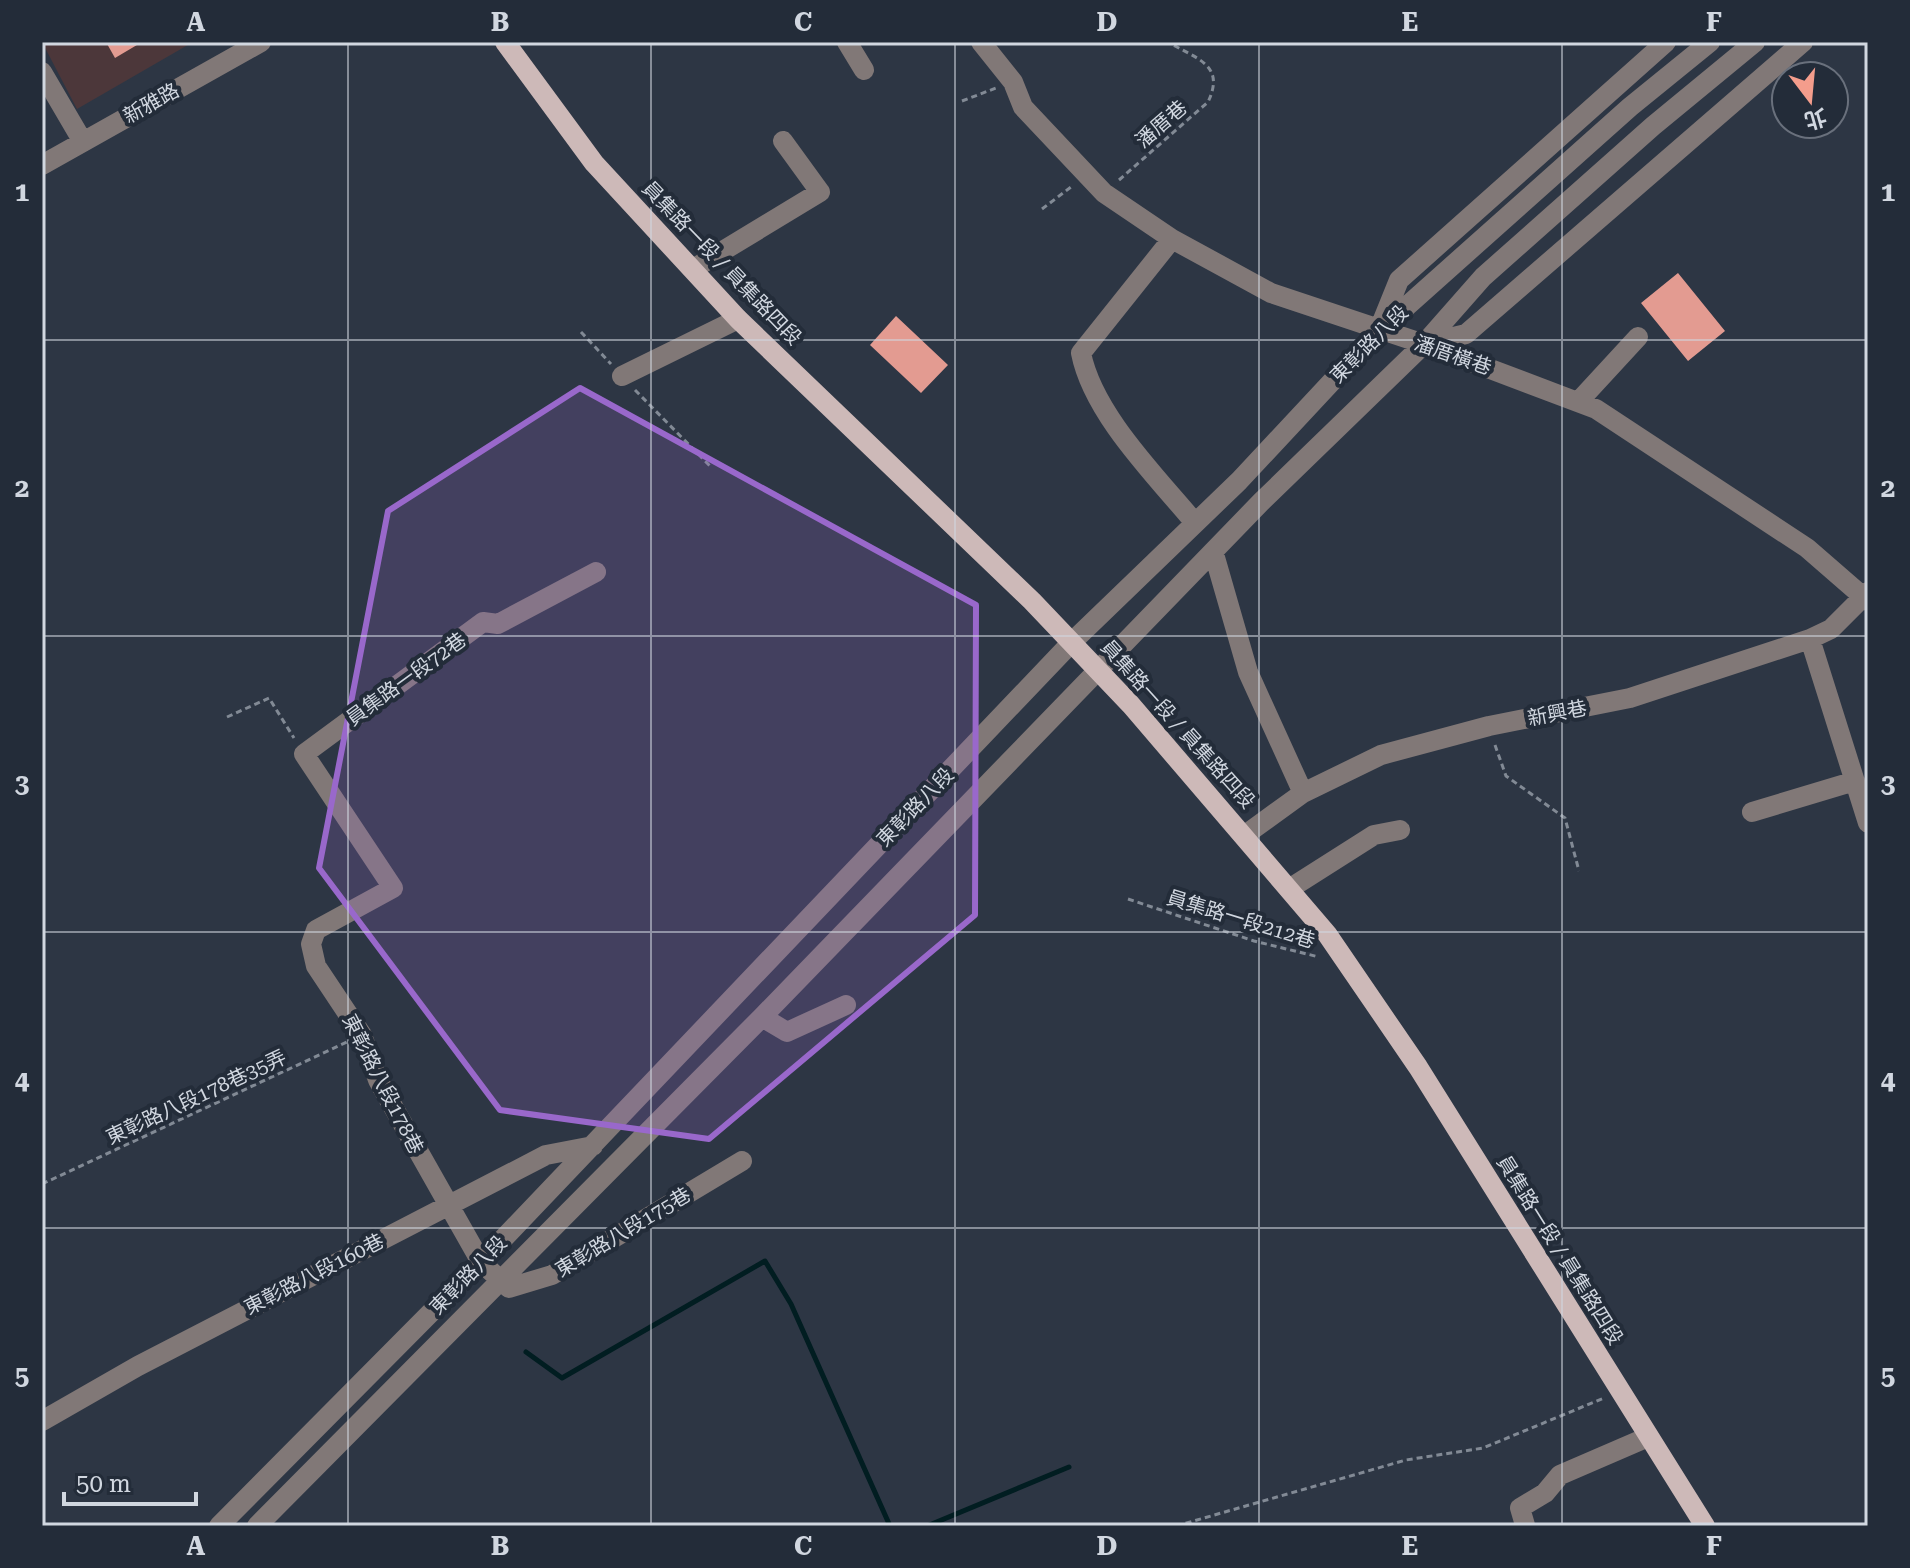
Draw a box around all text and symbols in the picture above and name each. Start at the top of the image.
text: A [187,7,206,37]
text: B [491,7,509,37]
text: C [794,7,812,37]
text: D [1097,7,1117,37]
text: E [1402,7,1418,37]
text: F [1706,7,1722,37]
north arrow [1770,60,1850,140]
street label: 新雅路 [119,78,183,128]
street label: 潘厝巷 [1130,95,1192,153]
text: 北 [1801,104,1829,134]
street label: 員集路一段 / 員集路四段 [637,176,807,350]
text: 1 [15,177,29,207]
text: 1 [1881,177,1895,207]
street label: 東彰路八段 [1325,300,1413,388]
street label: 潘厝橫巷 [1411,331,1495,379]
text: 2 [15,473,29,503]
text: 2 [1881,473,1895,503]
street label: 員集路一段72巷 [341,627,471,731]
street label: 員集路一段 / 員集路四段 [1096,635,1260,813]
street label: 新興巷 [1525,695,1589,731]
street label: 東彰路八段 [872,763,958,851]
text: 3 [15,769,29,799]
text: 3 [1881,769,1895,799]
street label: 員集路一段212巷 [1164,885,1318,953]
street label: 東彰路八段178巷 [337,1010,429,1158]
street label: 東彰路八段178巷35弄 [102,1045,290,1149]
text: 4 [15,1065,30,1095]
text: 4 [1881,1065,1896,1095]
street label: 員集路一段 / 員集路四段 [1492,1151,1628,1349]
street label: 東彰路八段175巷 [551,1182,695,1282]
street label: 東彰路八段160巷 [240,1228,388,1320]
street label: 東彰路八段 [425,1231,511,1319]
text: 5 [15,1361,29,1391]
text: 5 [1881,1361,1895,1391]
scale bar [64,1456,196,1506]
text: 50 m [76,1470,131,1498]
text: A [187,1531,206,1561]
text: B [491,1531,509,1561]
text: C [794,1531,812,1561]
text: D [1097,1531,1117,1561]
text: E [1402,1531,1418,1561]
text: F [1706,1531,1722,1561]

